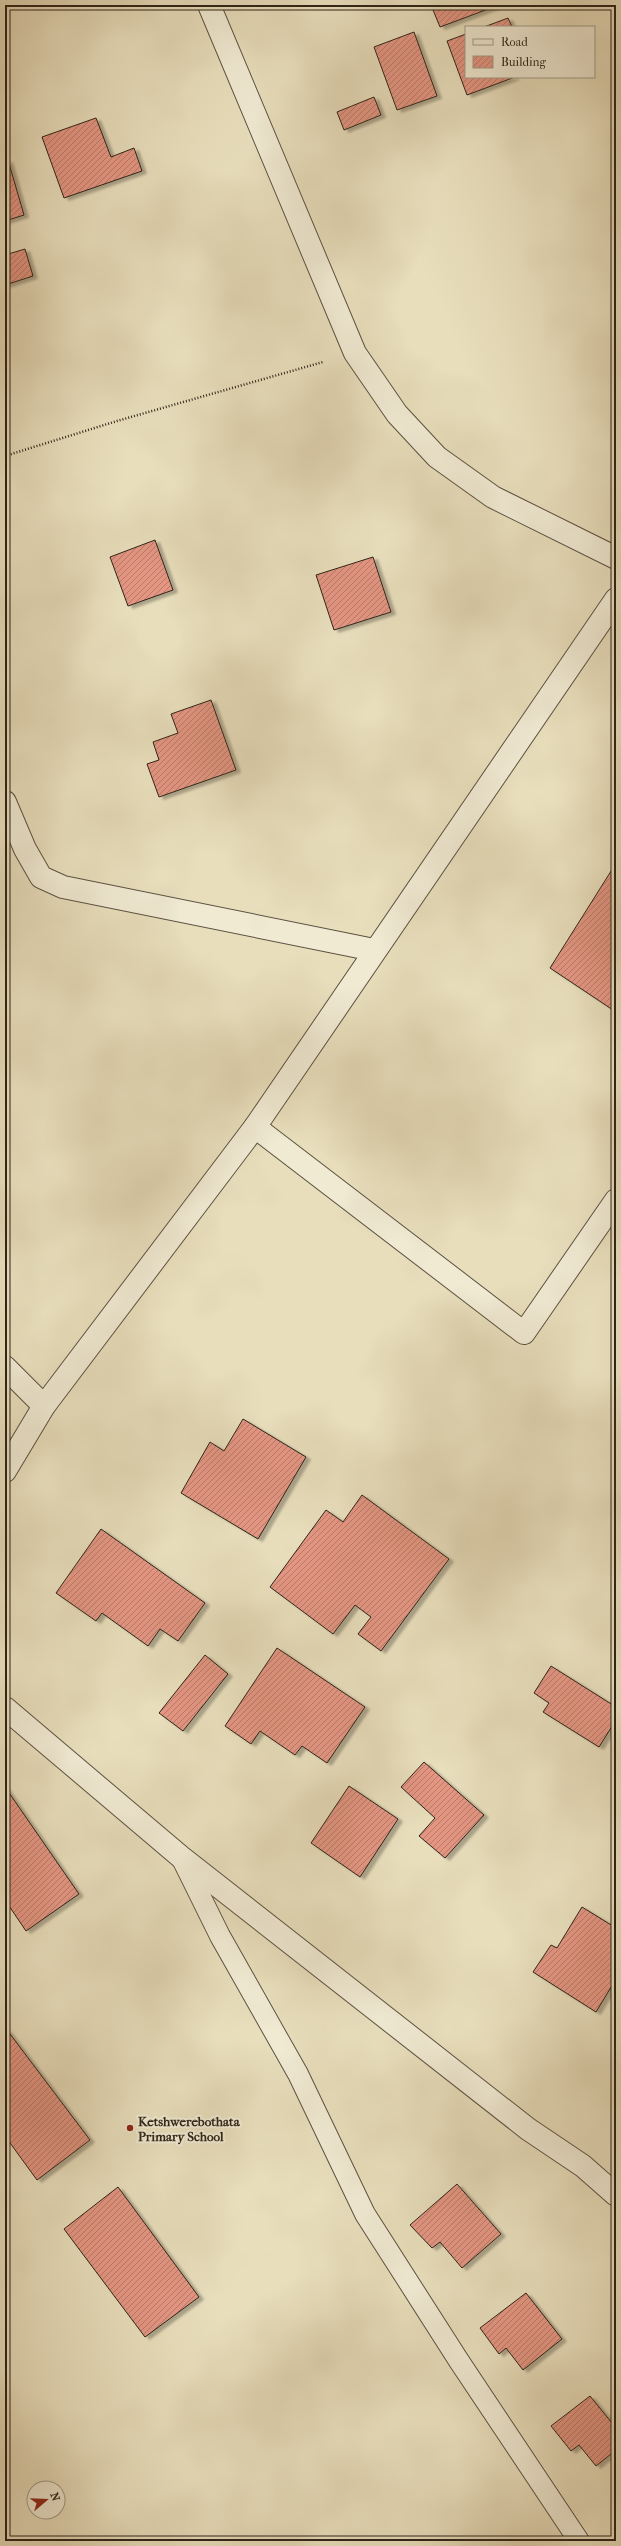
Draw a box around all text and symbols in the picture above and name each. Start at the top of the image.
legend [465,26,595,78]
text: Road [501,35,528,49]
text: Building [501,55,546,69]
place label: Ketshwerebothata Primary School [138,2114,241,2145]
marker: Ketshwerebothata Primary School [125,2123,135,2133]
north arrow [26,2480,66,2520]
text: N [47,2491,63,2504]

